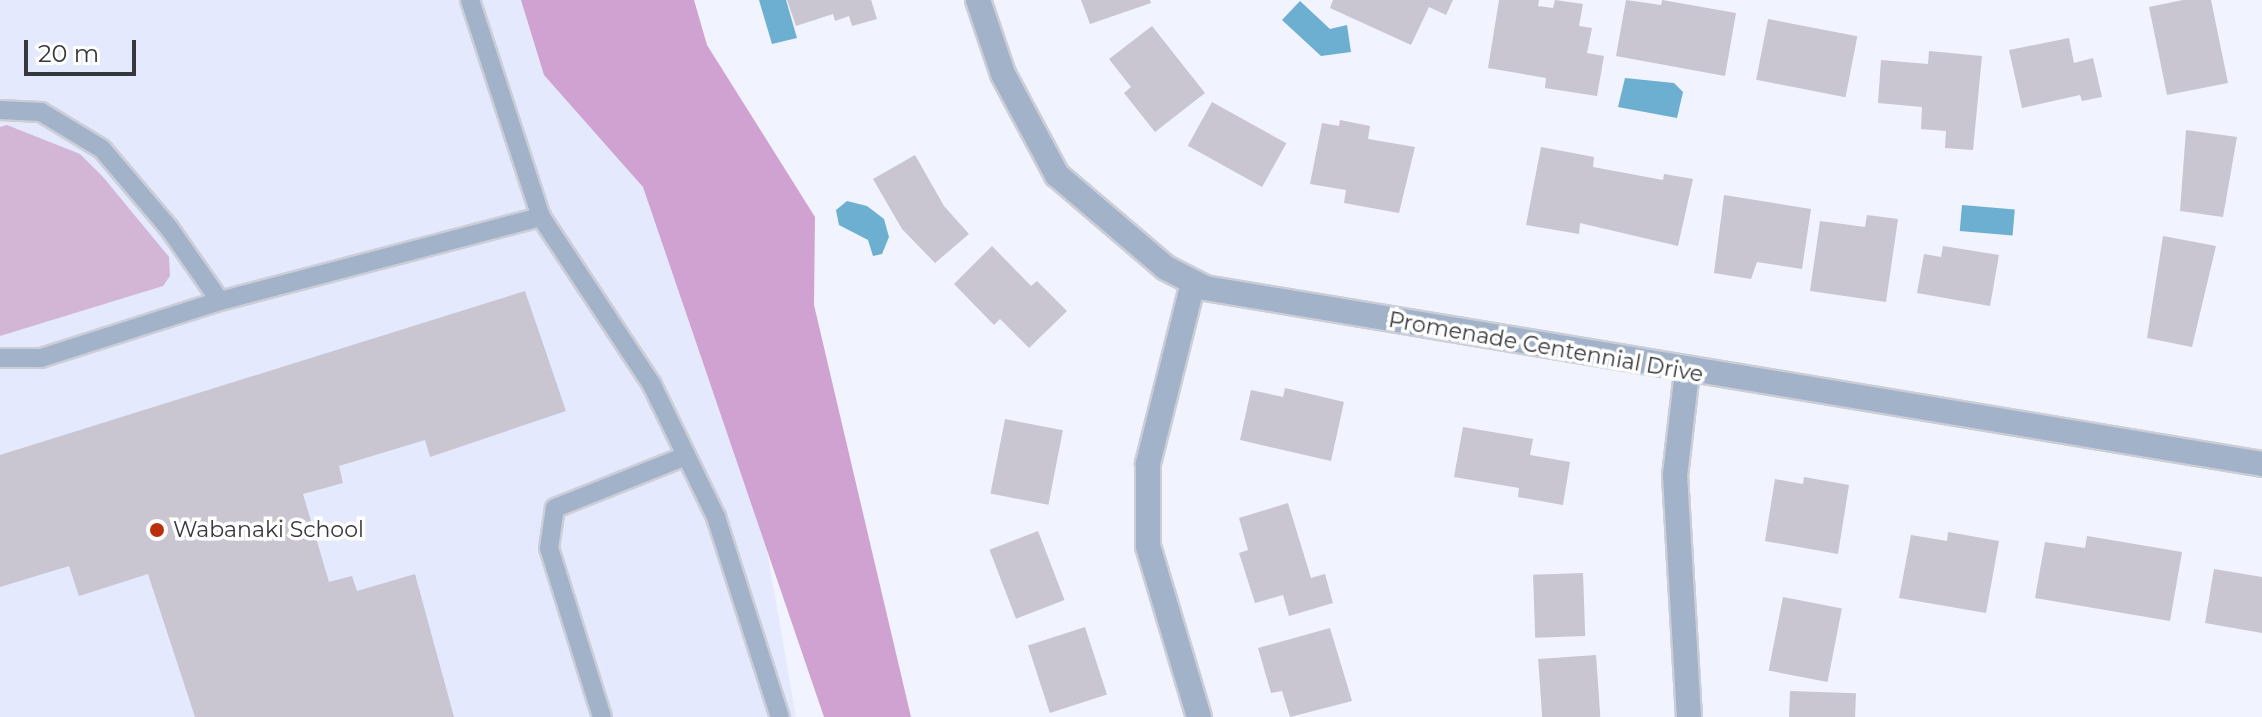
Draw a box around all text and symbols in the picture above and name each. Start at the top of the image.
scale bar [28,24,140,74]
text: 20 m [38,39,99,68]
street label: Promenade Centennial Drive [1387,306,1705,388]
place label: Wabanaki School [173,517,364,543]
marker: Wabanaki School [148,521,166,539]

